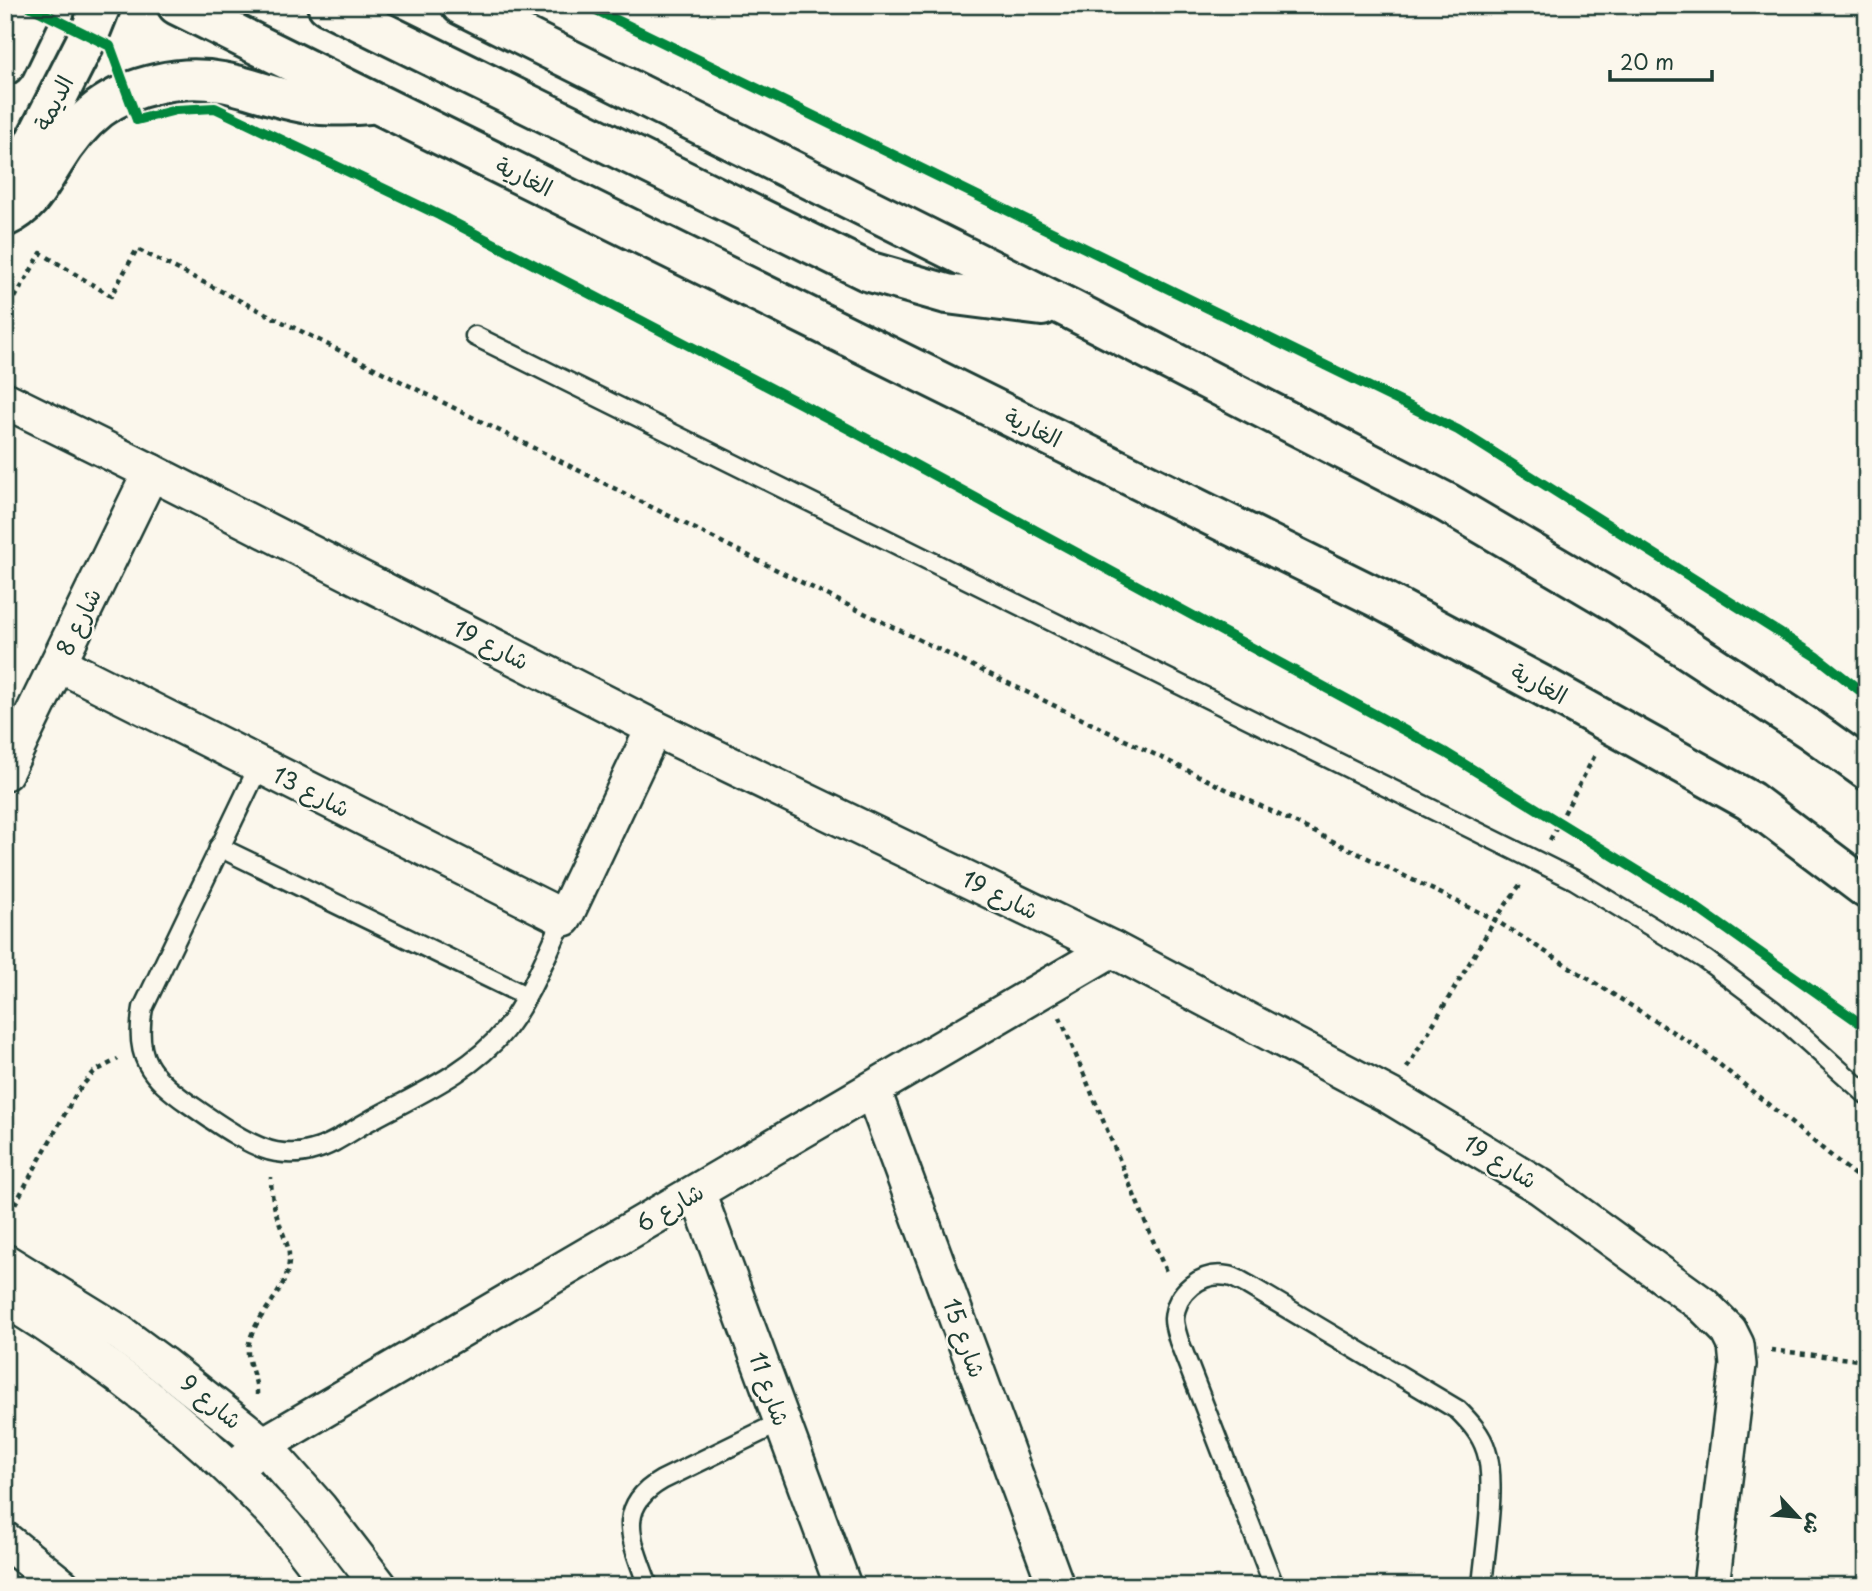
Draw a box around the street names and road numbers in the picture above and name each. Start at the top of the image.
street label: الديمة [24,69,81,136]
street label: الغارية [490,147,559,204]
street label: الغارية [999,398,1068,455]
street label: شارع 8 [46,581,109,661]
street label: شارع 19 [448,610,536,678]
street label: الغارية [1505,653,1574,712]
street label: شارع 13 [267,756,357,825]
street label: شارع 19 [957,860,1045,927]
street label: شارع 19 [1457,1125,1545,1197]
street label: شارع 6 [629,1173,710,1240]
street label: شارع 15 [935,1293,996,1382]
street label: شارع 11 [741,1347,800,1430]
street label: شارع 9 [173,1365,250,1437]

